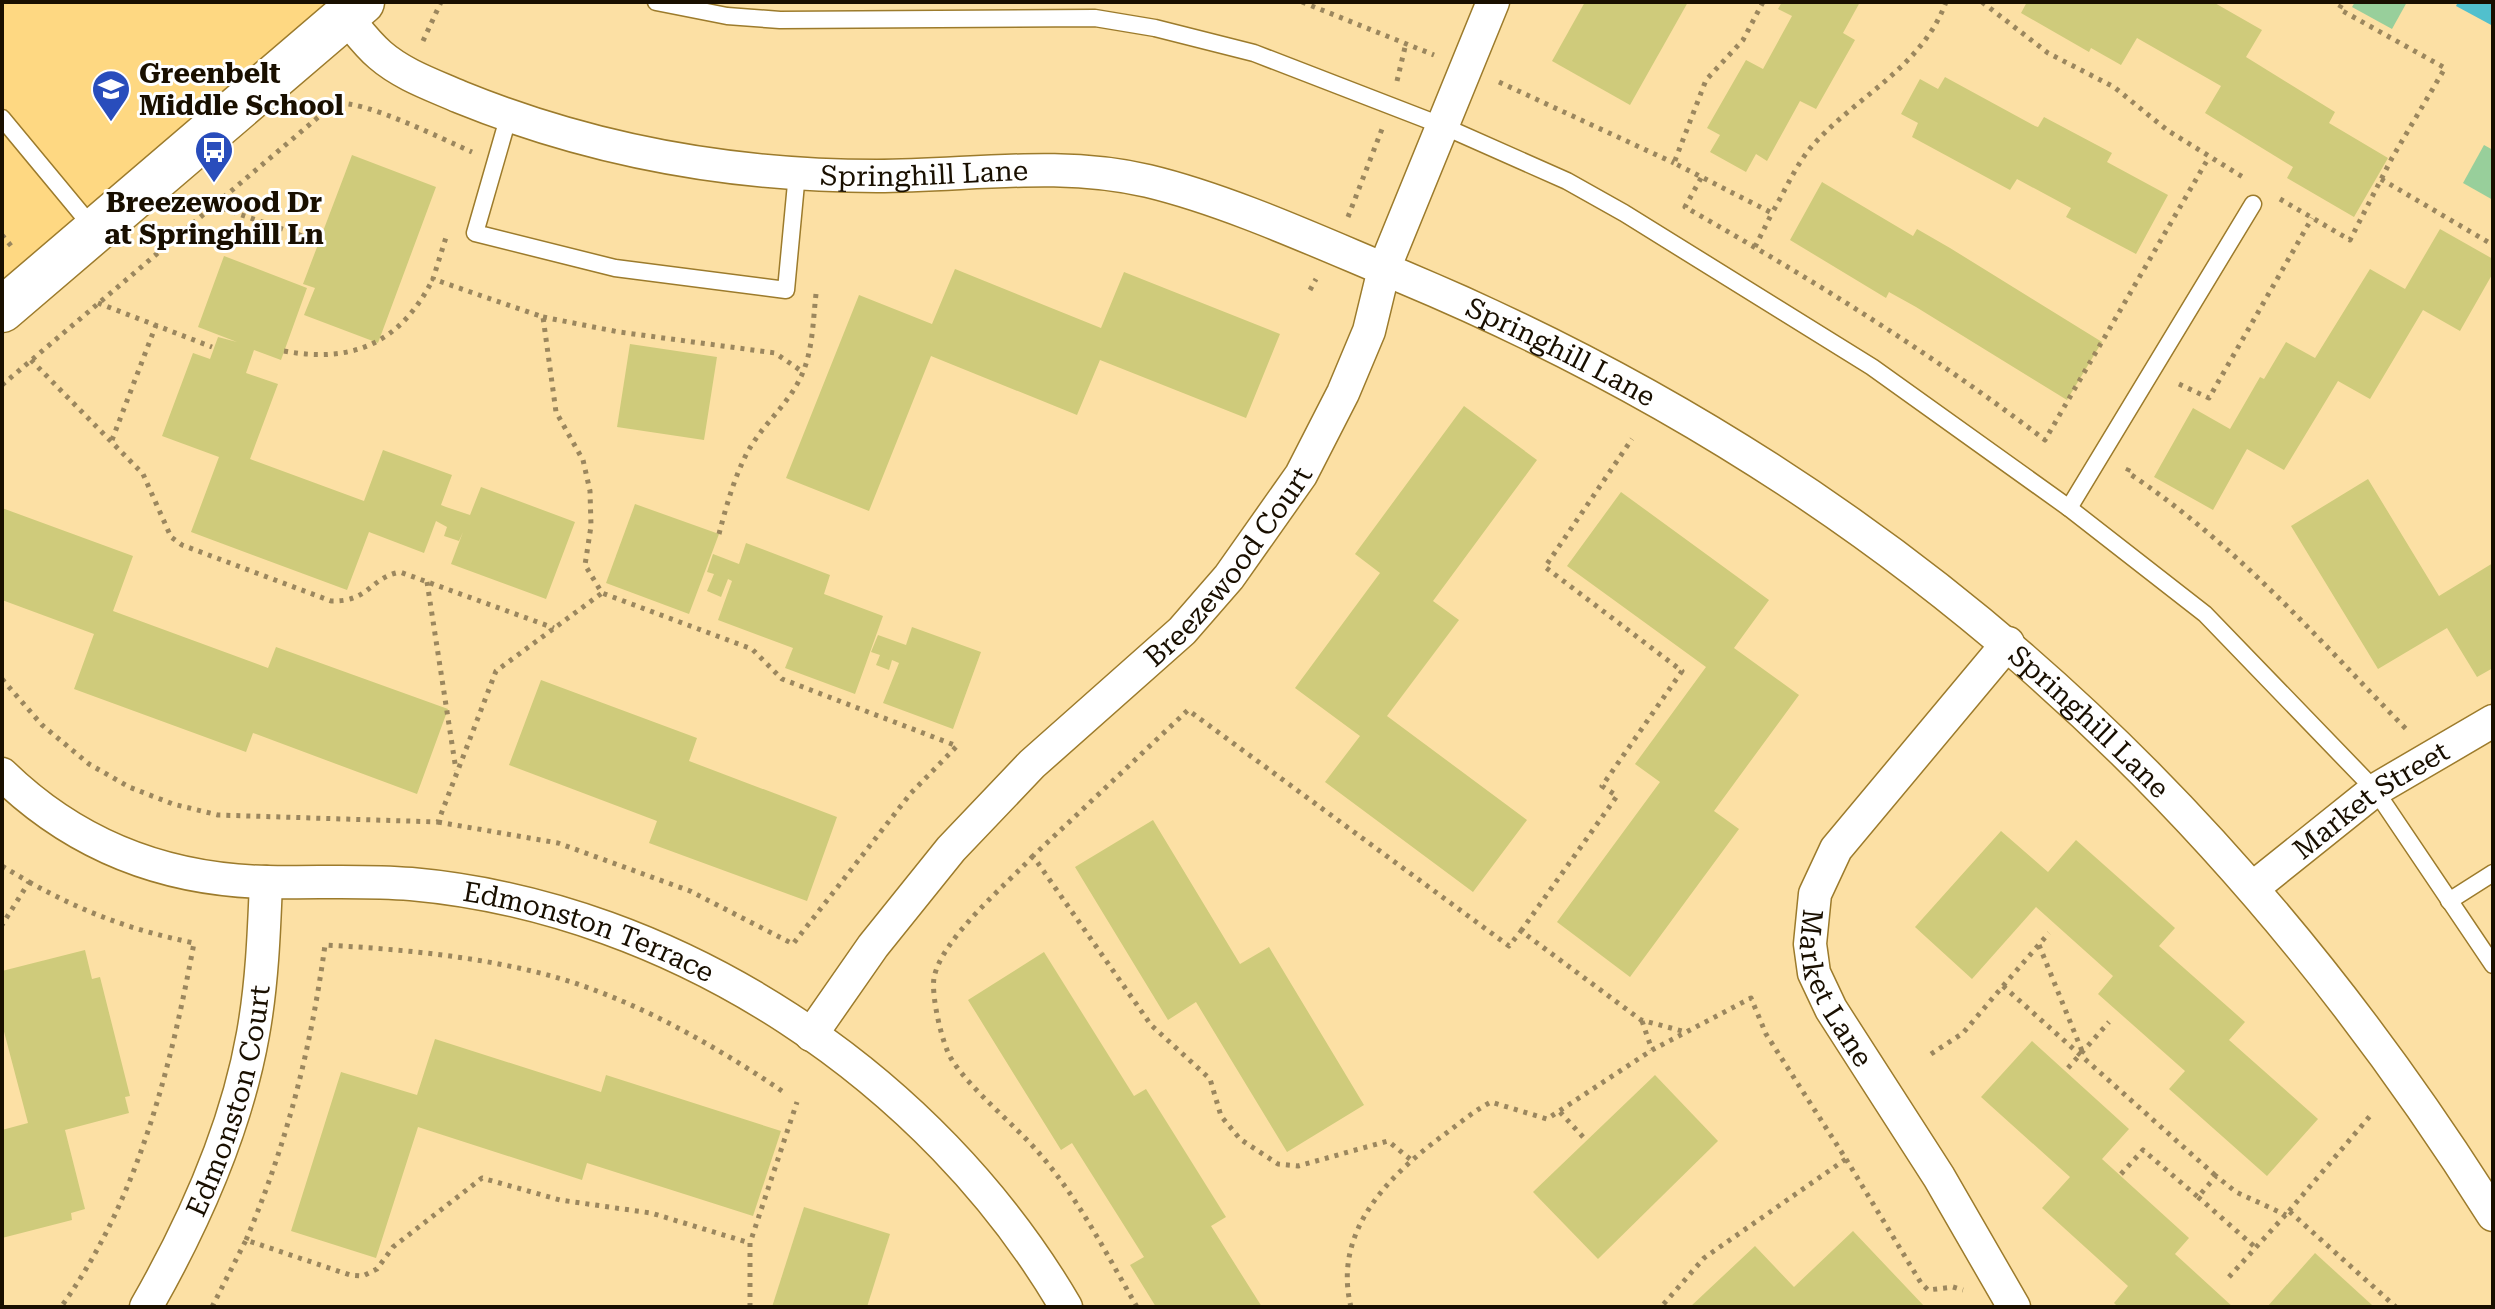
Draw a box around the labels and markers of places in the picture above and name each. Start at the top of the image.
place label: Greenbelt Middle School [139,57,344,122]
school or university icon: Greenbelt Middle School [90,68,132,123]
bus stop icon: Breezewood Dr at Springhill Ln [193,129,235,184]
place label: Breezewood Dr at Springhill Ln [104,186,324,251]

